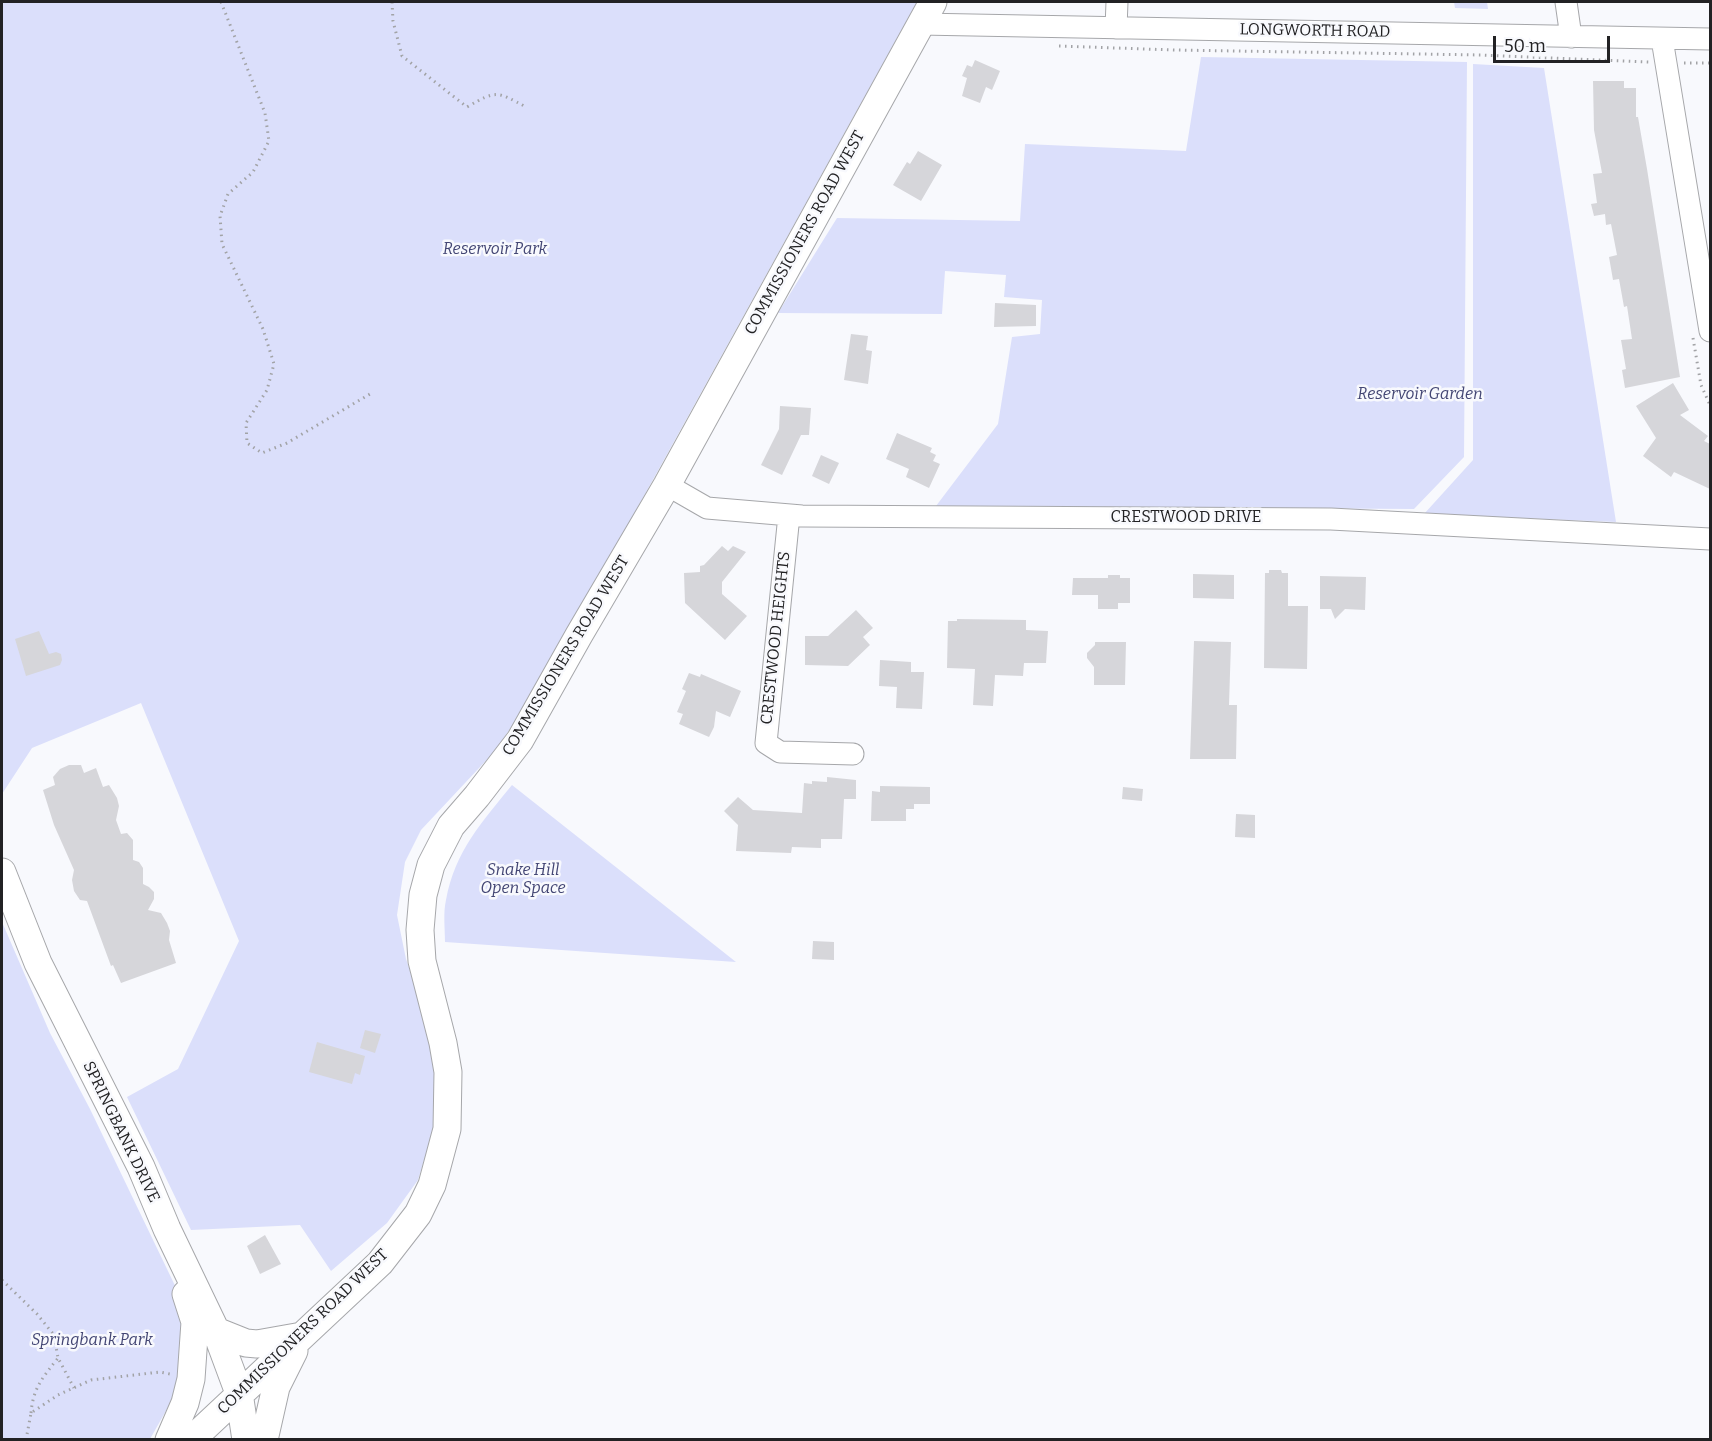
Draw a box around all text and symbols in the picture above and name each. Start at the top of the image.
street label: LONGWORTH ROAD [1239,20,1391,42]
scale bar [1496,24,1613,62]
text: 50 m [1504,35,1546,57]
street label: COMMISSIONERS ROAD WEST [741,128,869,338]
park label: Reservoir Park [443,240,547,260]
park label: Reservoir Garden [1357,385,1483,405]
street label: CRESTWOOD DRIVE [1110,508,1262,528]
street label: CRESTWOOD HEIGHTS [757,550,795,726]
street label: COMMISSIONERS ROAD WEST [499,553,633,759]
park label: Snake Hill Open Space [480,861,566,899]
street label: SPRINGBANK DRIVE [78,1058,164,1206]
street label: COMMISSIONERS ROAD WEST [214,1245,392,1419]
park label: Springbank Park [31,1331,153,1351]

